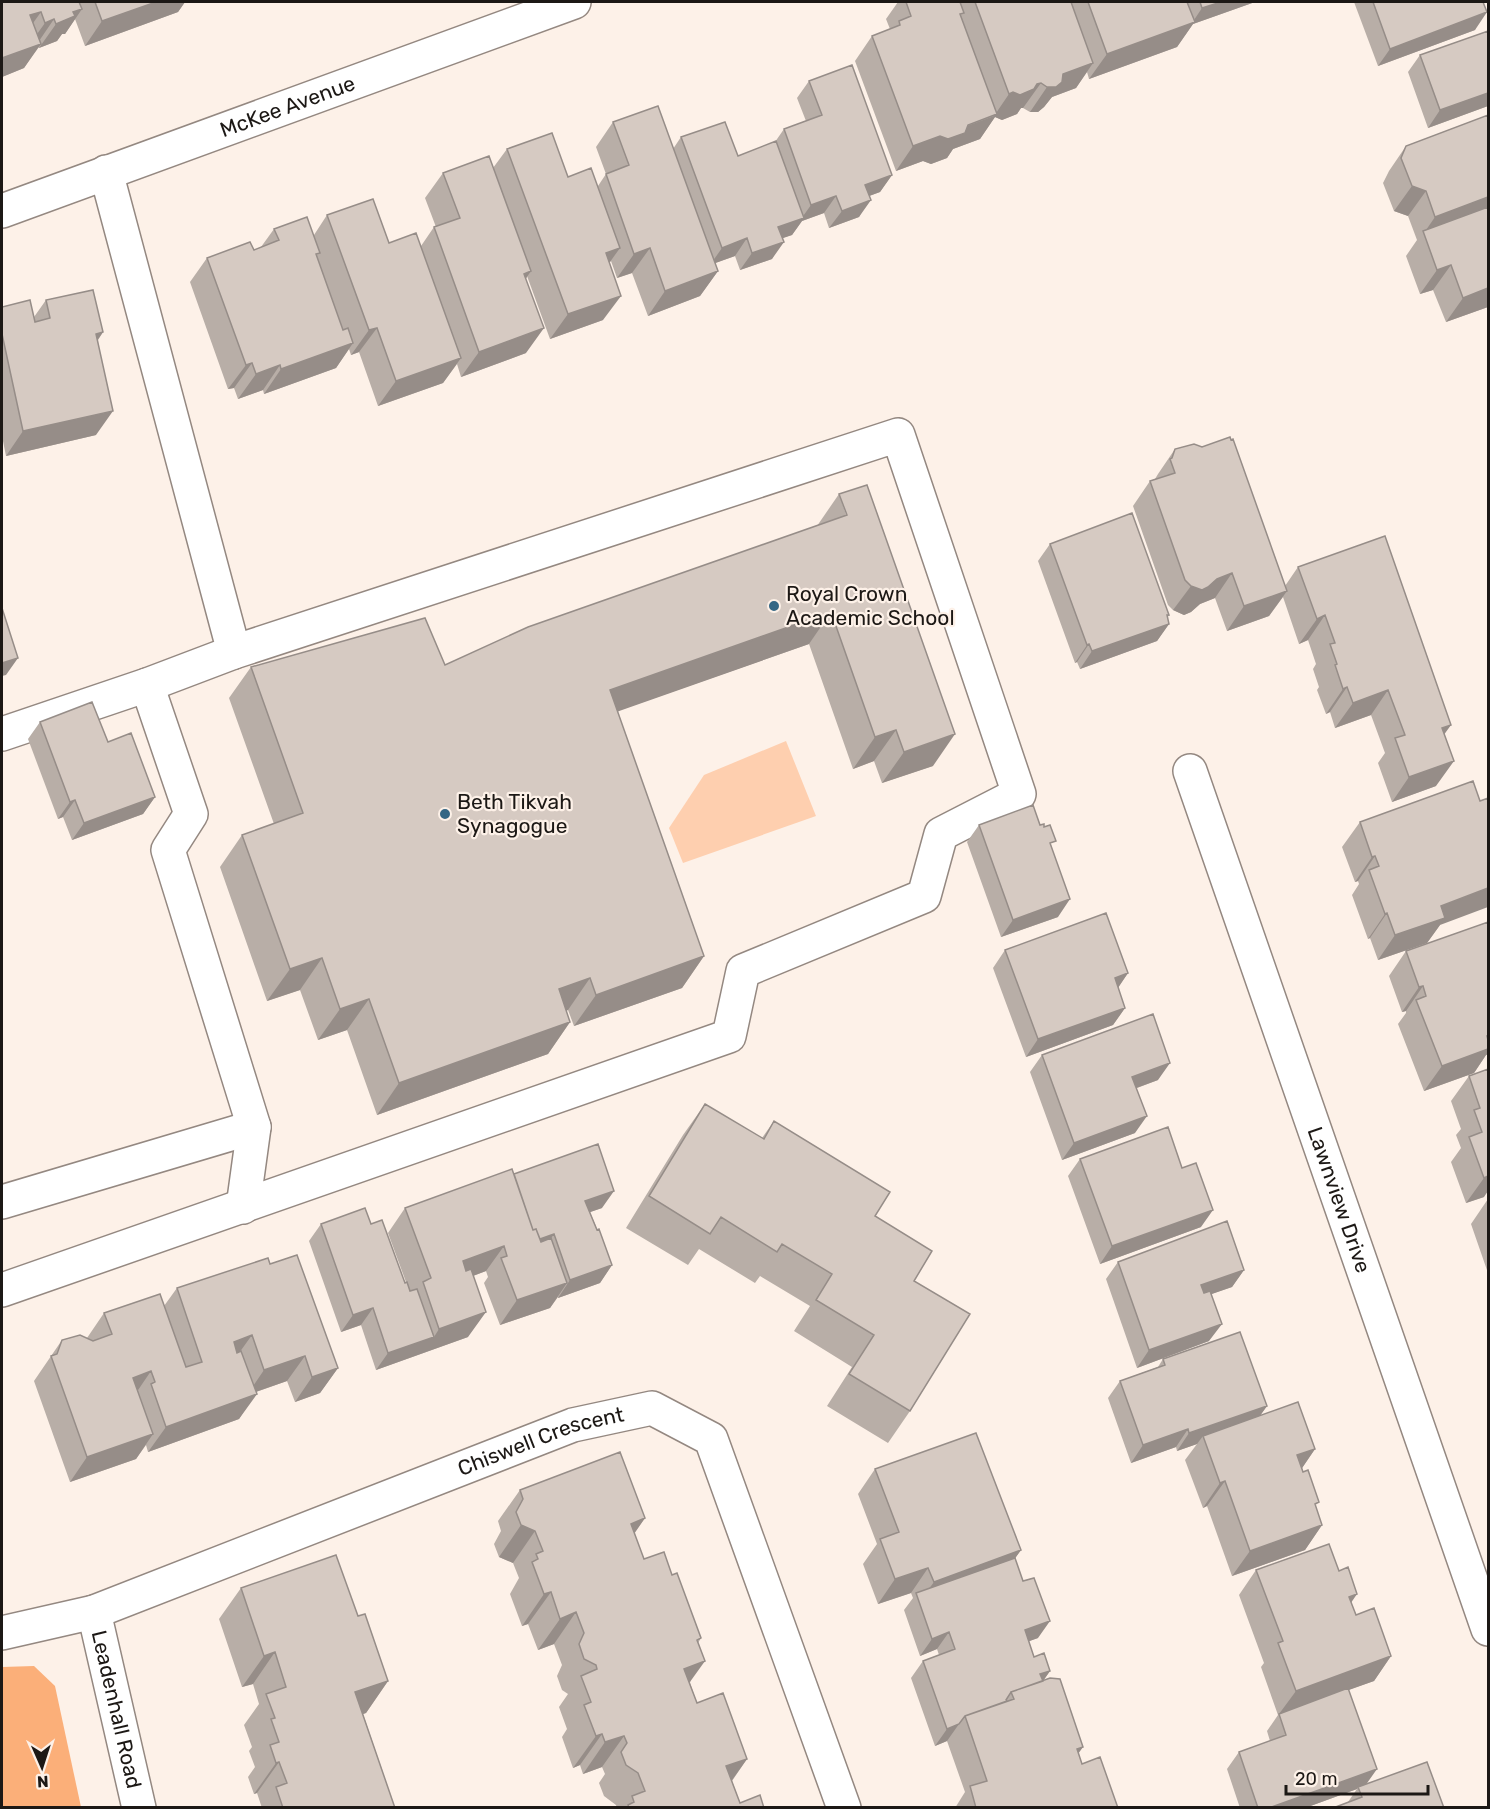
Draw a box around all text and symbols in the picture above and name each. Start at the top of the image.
street label: McKee Avenue [216,70,358,142]
place label: Royal Crown Academic School [786,581,955,630]
marker: Royal Crown Academic School [767,599,781,613]
place label: Beth Tikvah Synagogue [457,789,572,838]
marker: Beth Tikvah Synagogue [438,807,452,821]
street label: Lawnview Drive [1303,1123,1376,1276]
street label: Chiswell Crescent [454,1401,626,1481]
street label: Leadenhall Road [87,1628,147,1791]
north arrow [12,1737,72,1797]
scale bar [1286,1758,1428,1796]
text: 20 m [1295,1768,1337,1790]
text: N [37,1772,49,1791]

